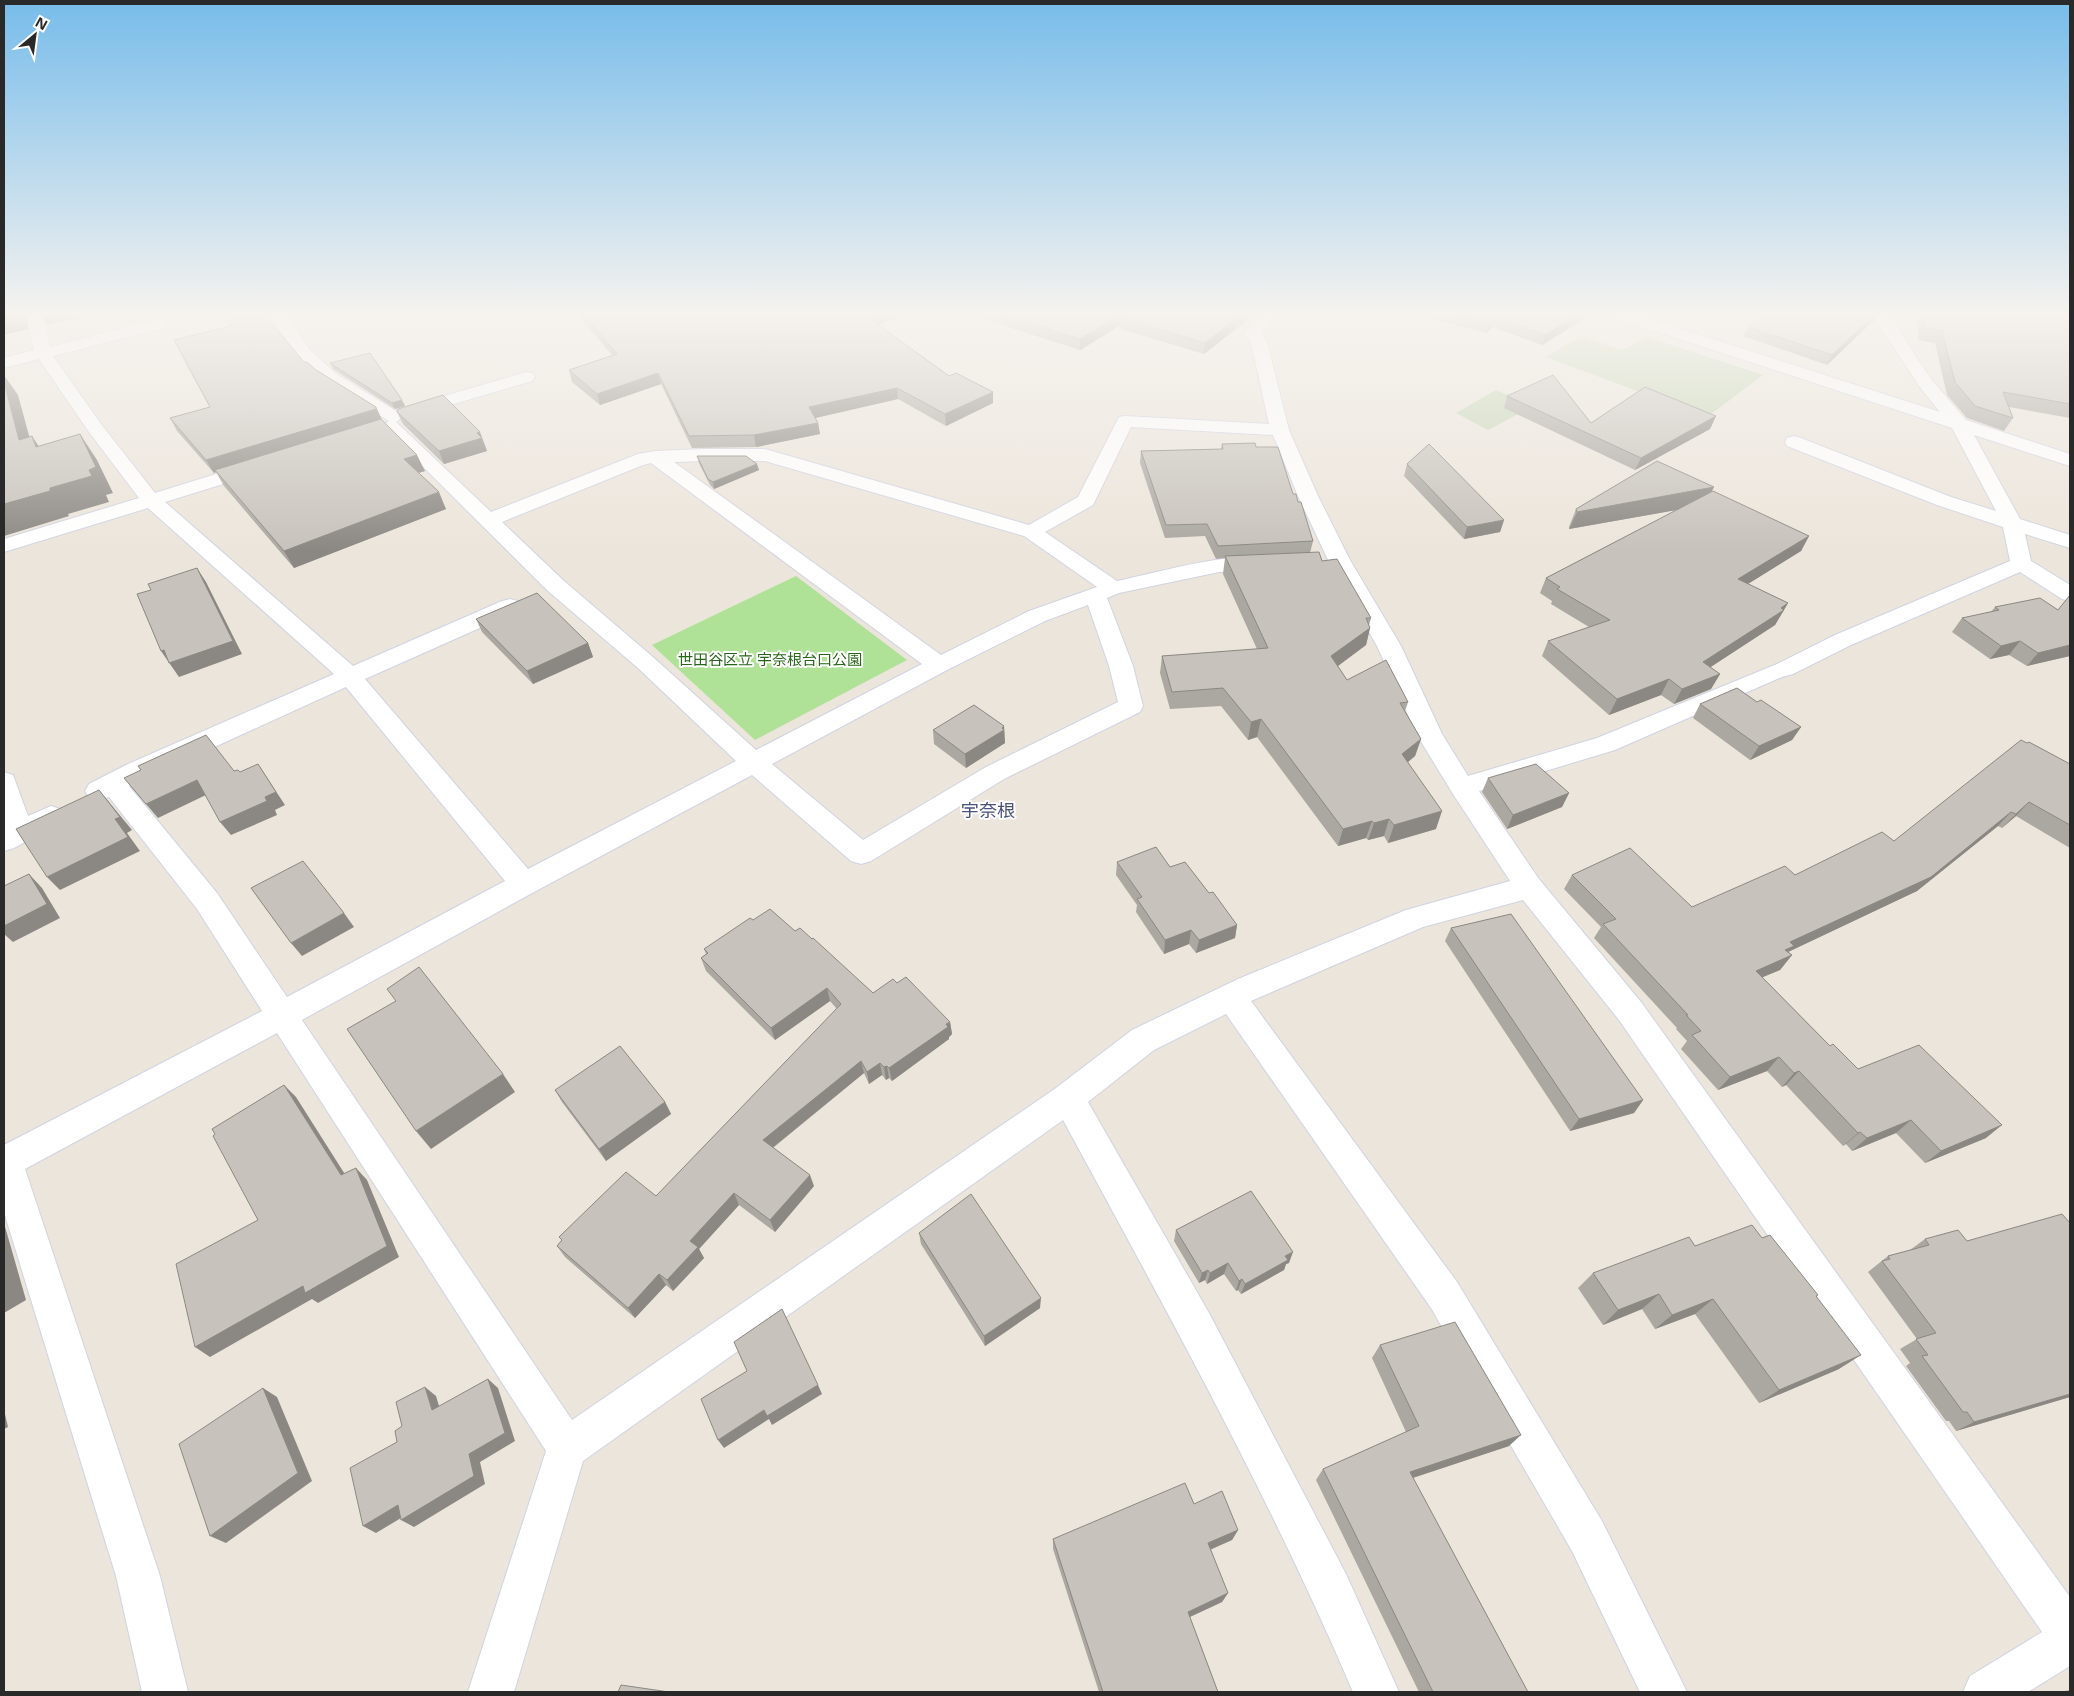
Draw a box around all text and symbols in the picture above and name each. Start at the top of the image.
north arrow [10,10,60,60]
text: N [32,12,51,34]
park label: 世田谷区立 宇奈根台口公園 [678,649,862,669]
district label: 宇奈根 [961,798,1015,822]

